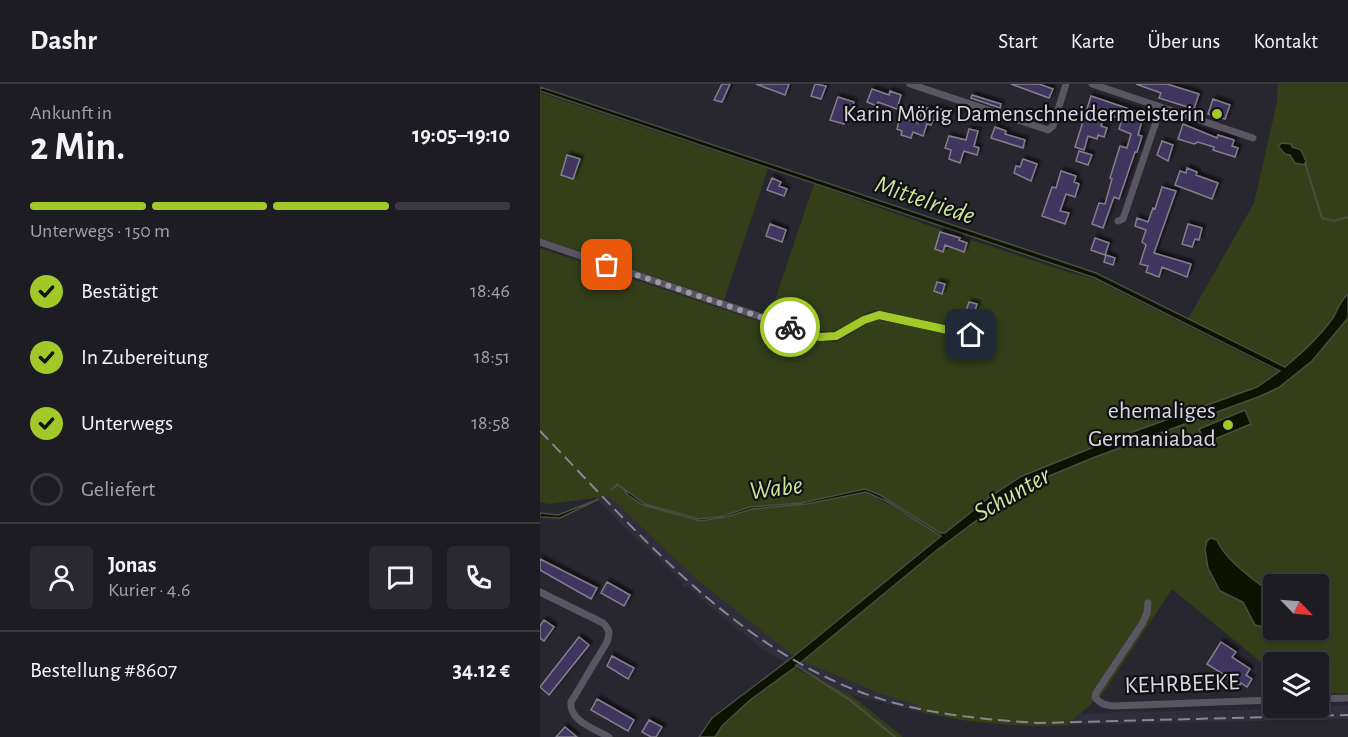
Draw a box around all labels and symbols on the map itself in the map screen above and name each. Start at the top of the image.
place label: Karin Mörig Damenschneidermeisterin [843,102,1205,126]
marker: Karin Mörig Damenschneidermeisterin [1210,107,1224,121]
water label: Mittelriede [872,171,978,229]
pin [581,239,632,290]
courier [760,297,820,357]
pin [945,309,996,360]
place label: ehemaliges Germaniabad [1088,399,1216,451]
marker: ehemaliges Germaniabad [1221,418,1235,432]
water label: Schunter [970,461,1056,526]
water label: Wabe [748,472,804,504]
north arrow [1263,574,1329,640]
street label: KEHRBEEKE [1124,670,1240,698]

